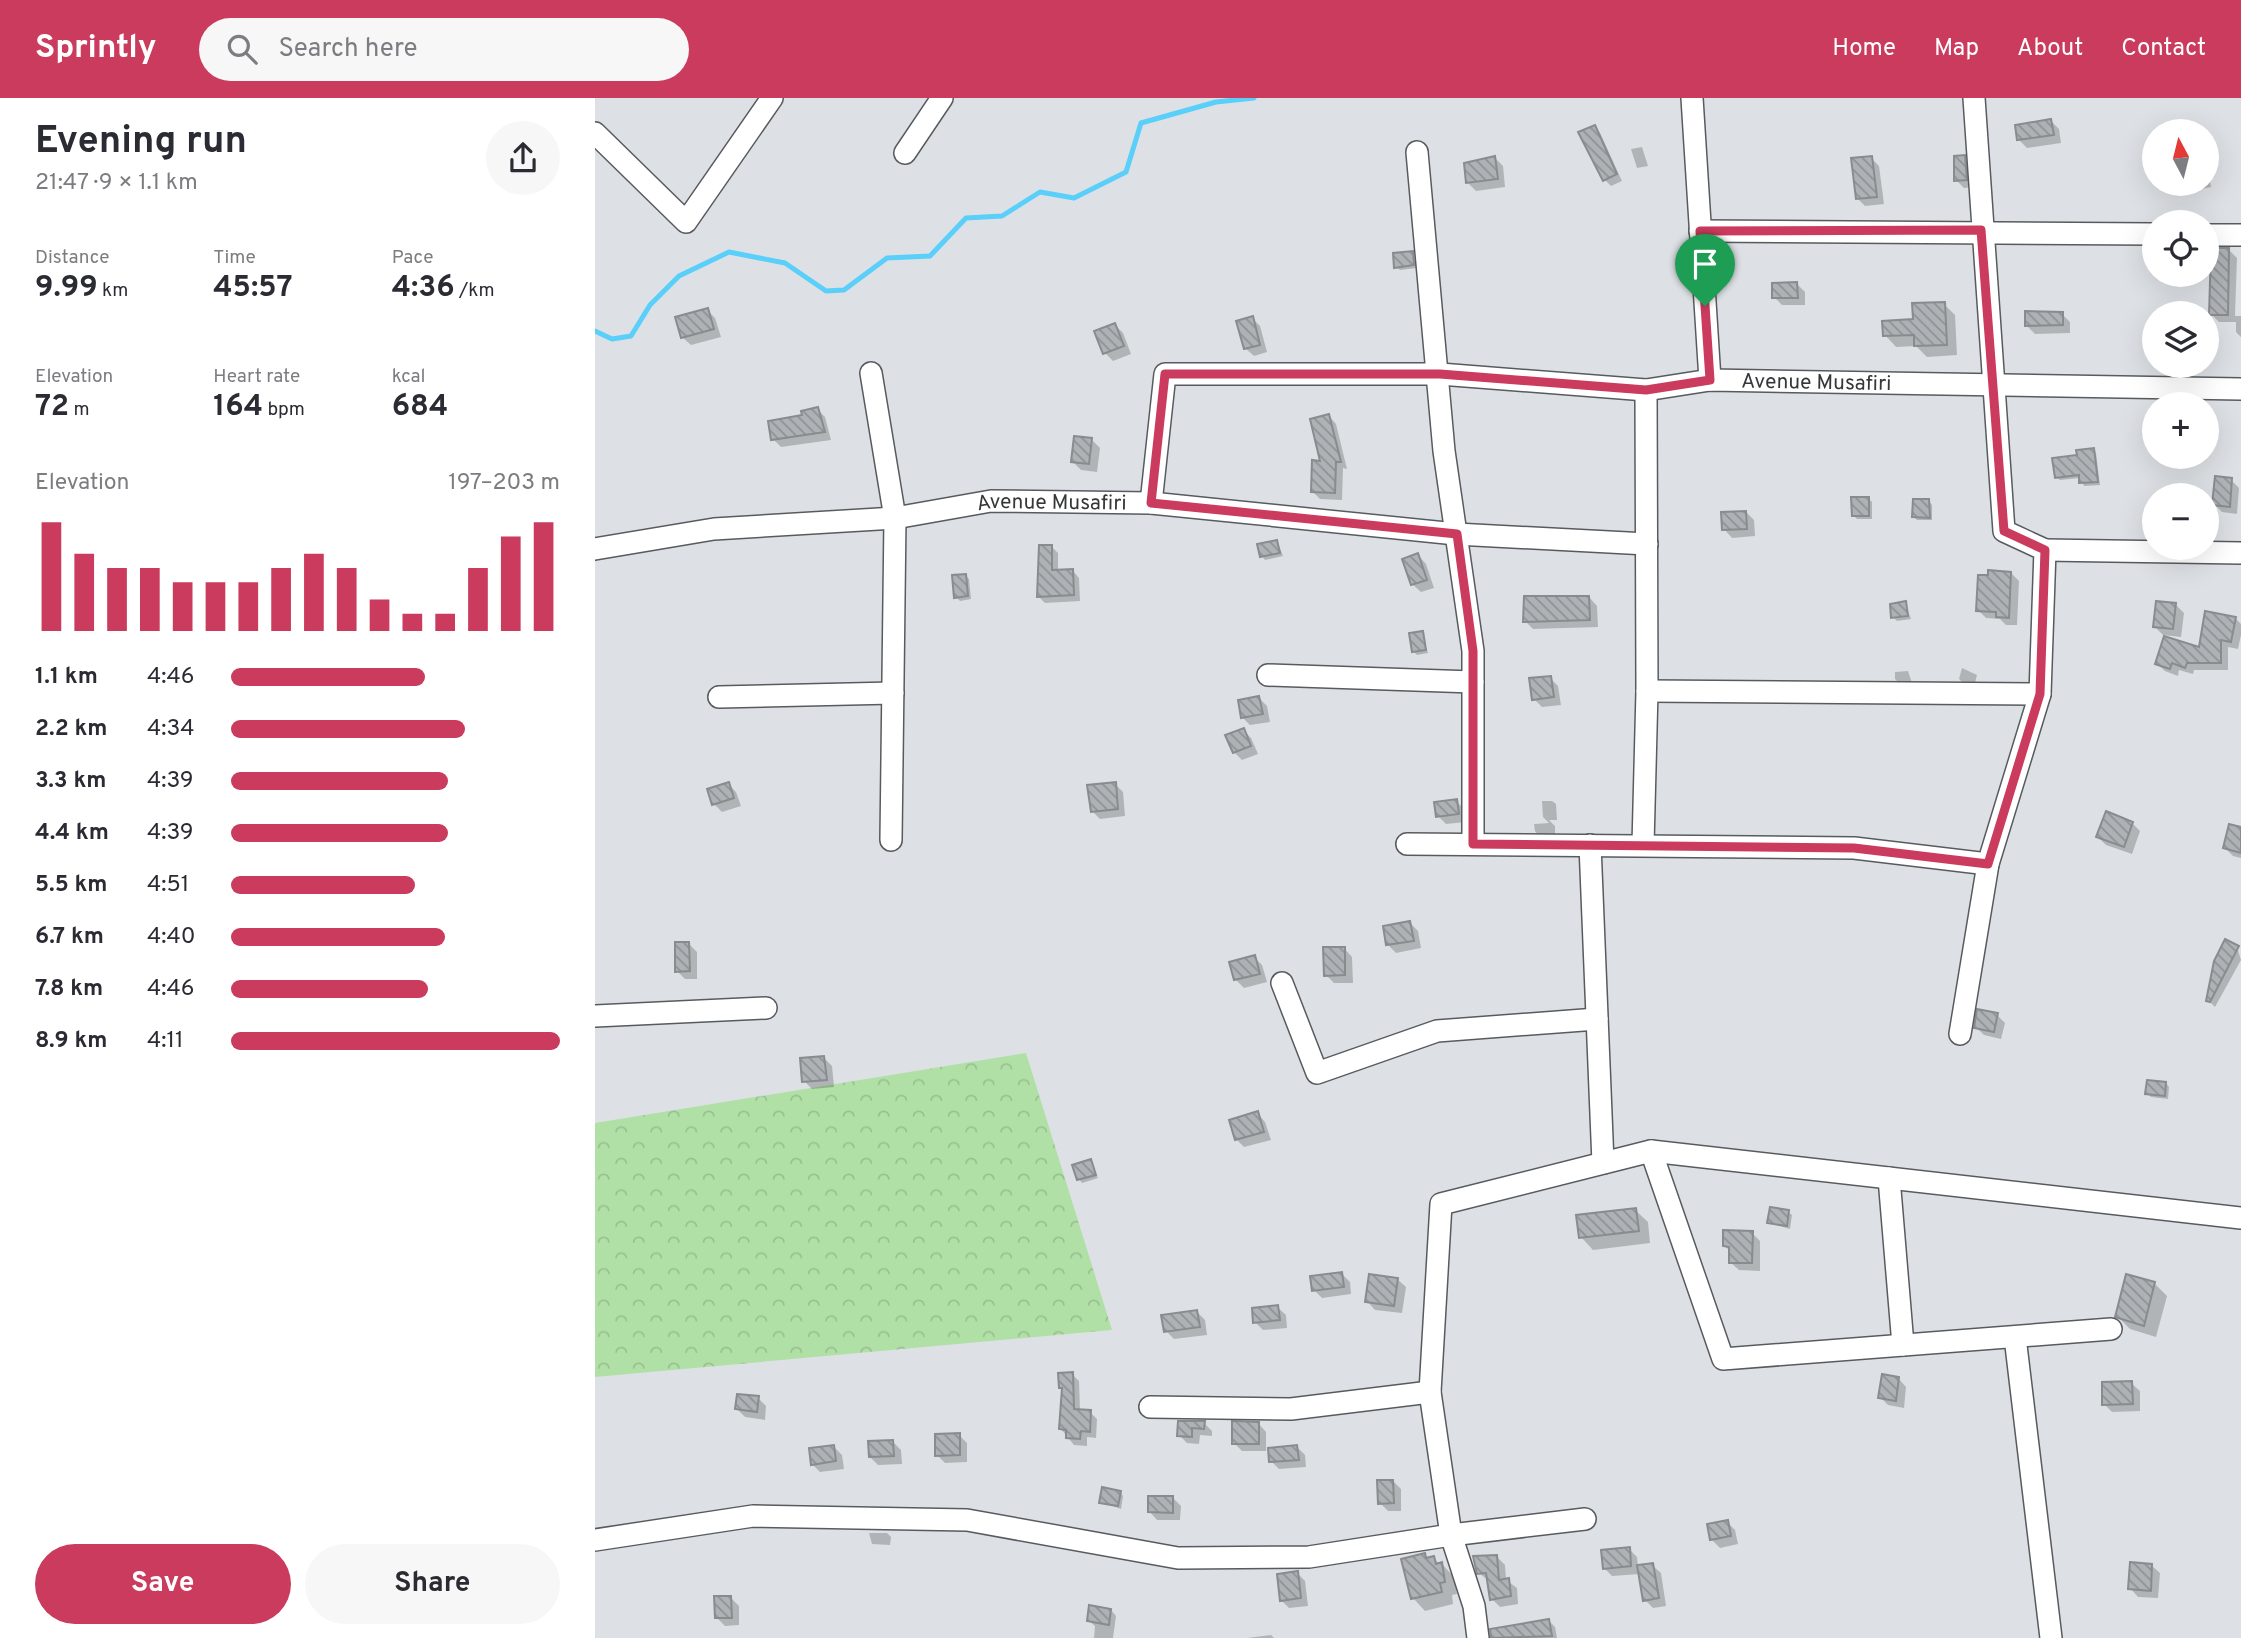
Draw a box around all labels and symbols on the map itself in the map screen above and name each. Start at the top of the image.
north arrow [2142,119,2219,196]
pin [1675,234,1735,306]
street label: Avenue Musafiri [1741,369,1892,398]
street label: Avenue Musafiri [974,489,1127,518]

